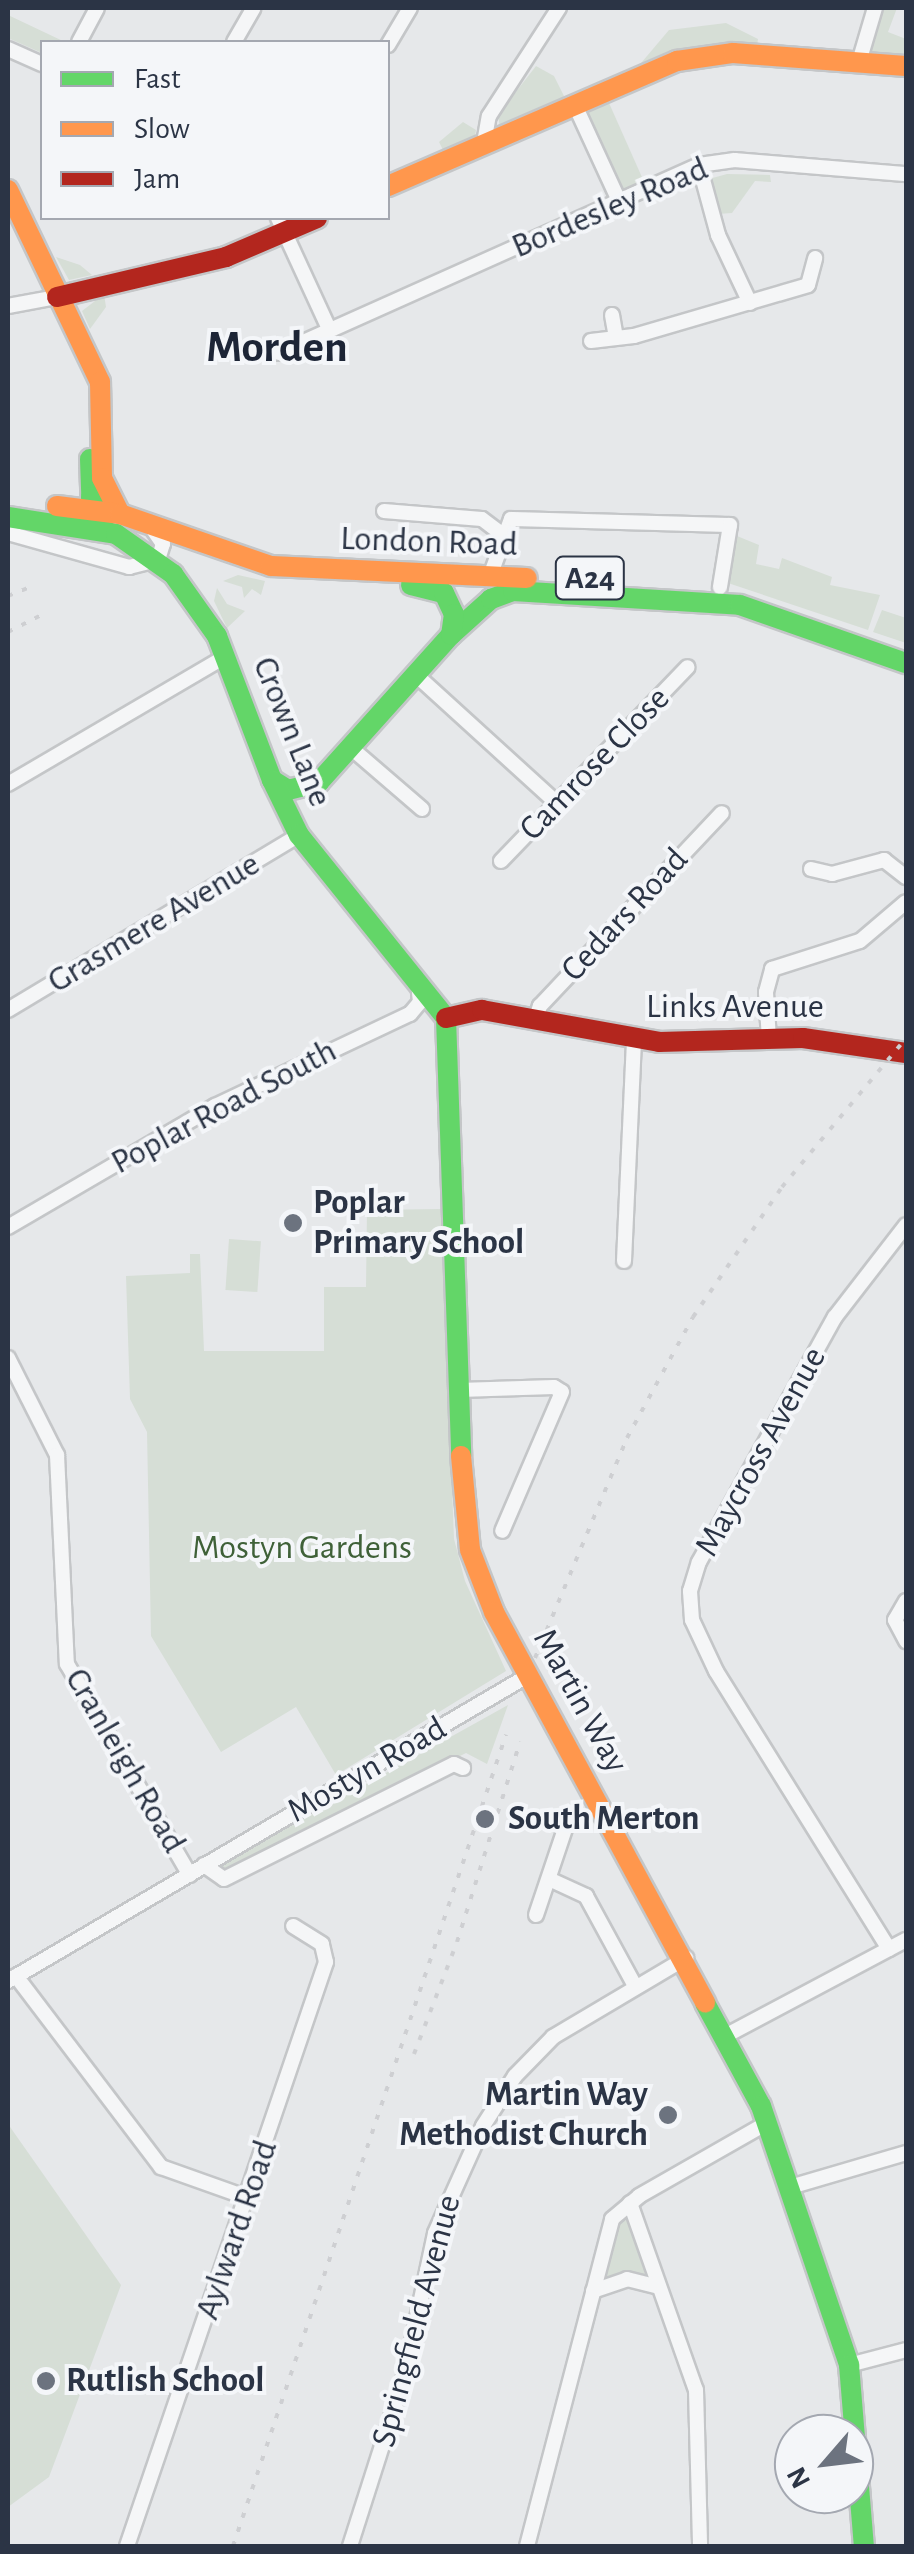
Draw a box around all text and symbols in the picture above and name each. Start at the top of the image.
legend [40,40,390,220]
text: Fast [134,64,181,94]
text: Slow [134,114,190,144]
street label: Bordesley Road [506,148,714,268]
text: Jam [134,164,180,194]
district label: Morden [206,321,348,375]
street label: London Road [340,518,518,566]
road number: A24 [552,551,628,605]
street label: Crown Lane [243,651,341,813]
street label: Camrose Close [511,678,679,850]
street label: Cedars Road [553,840,697,990]
street label: Grasmere Avenue [40,843,268,1003]
street label: Links Avenue [646,986,824,1028]
street label: Poplar Road South [104,1030,344,1184]
place label: Poplar Primary School [313,1182,524,1264]
marker: Poplar Primary School [282,1212,304,1234]
street label: Maycross Avenue [686,1340,836,1564]
park label: Mostyn Gardens [192,1527,412,1569]
street label: Martin Way [523,1622,637,1780]
street label: Cranleigh Road [55,1661,195,1861]
street label: Mostyn Road [280,1708,454,1832]
place label: South Merton [508,1798,700,1840]
marker: South Merton [472,1806,498,1832]
place label: Martin Way Methodist Church [399,2074,648,2156]
marker: Martin Way Methodist Church [657,2104,679,2126]
street label: Aylward Road [187,2135,287,2325]
street label: Springfield Avenue [363,2190,471,2452]
place label: Rutlish School [66,2360,265,2402]
marker: Rutlish School [35,2370,57,2392]
north arrow [774,2414,874,2514]
text: N [782,2462,816,2492]

